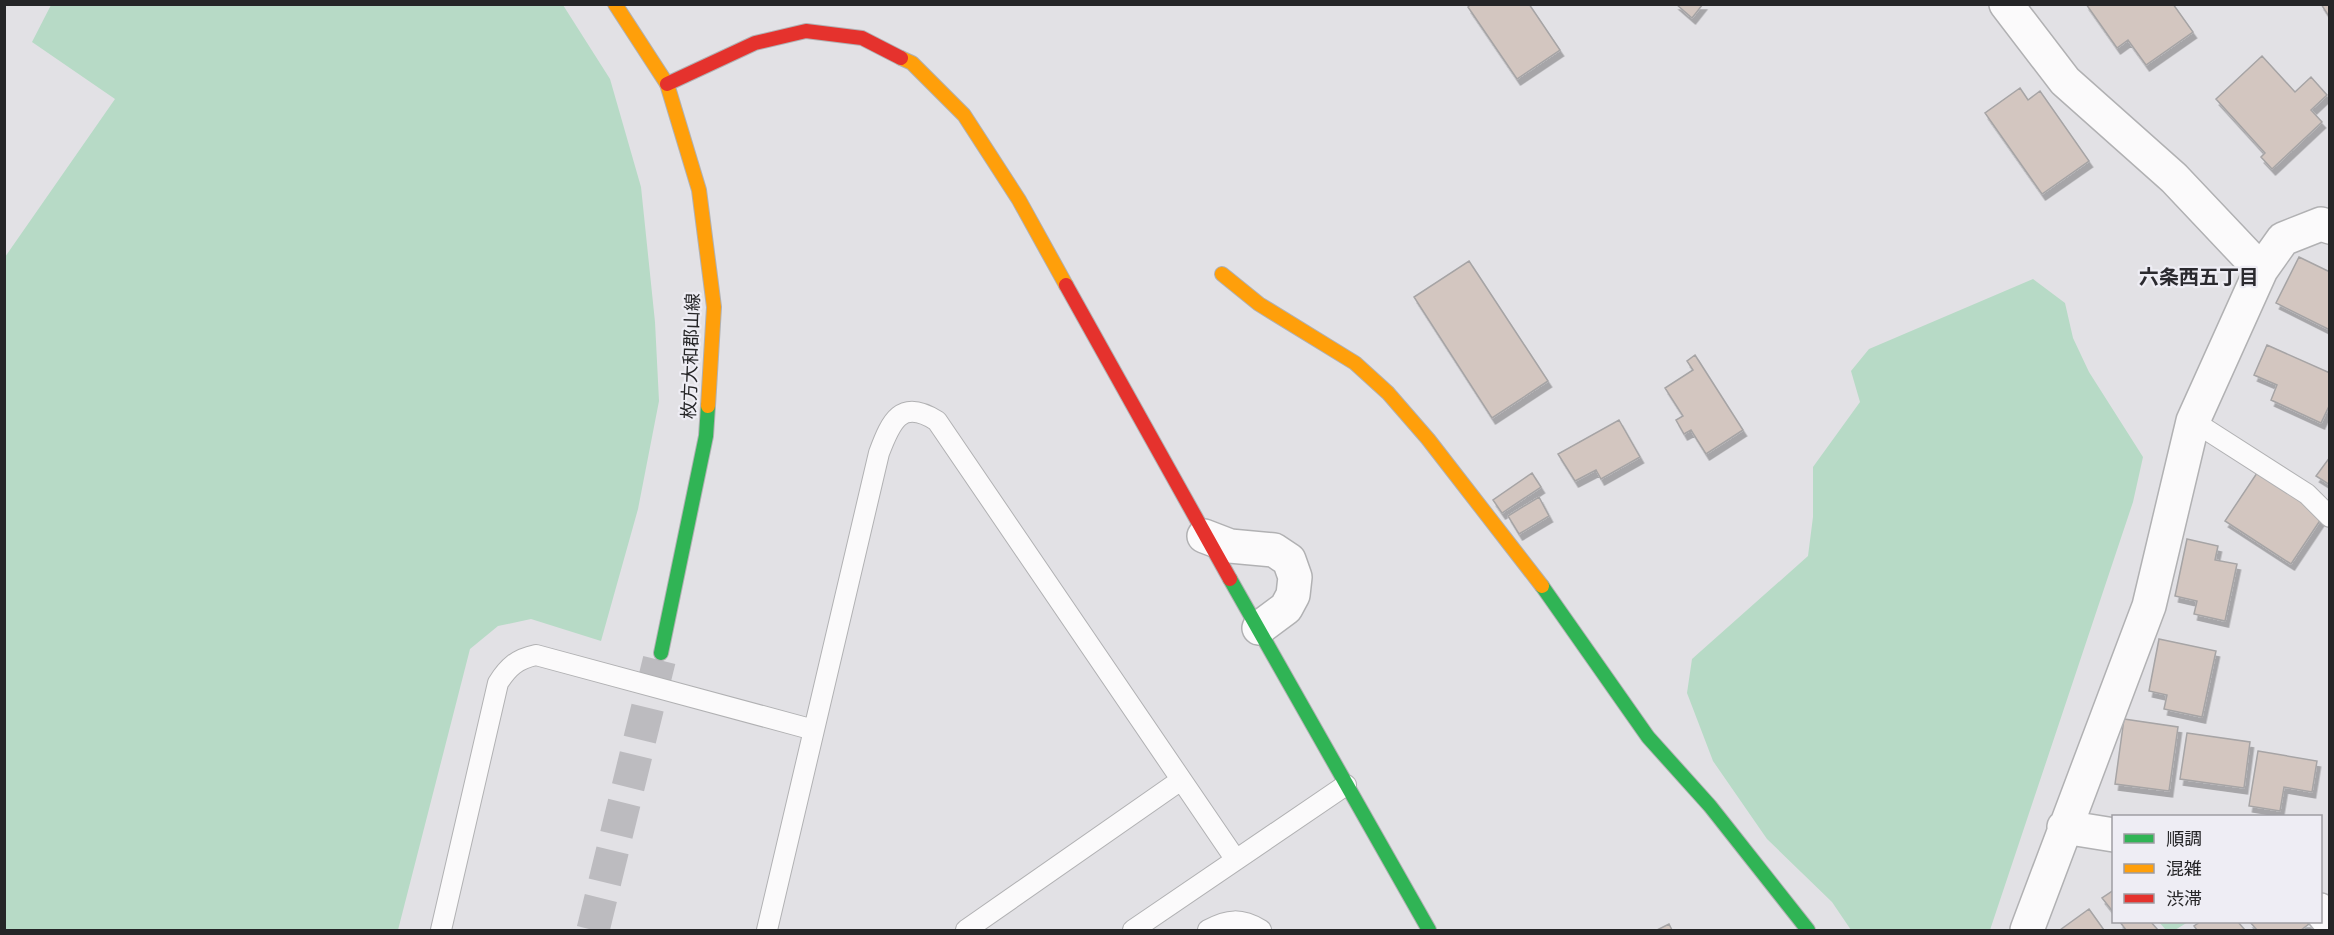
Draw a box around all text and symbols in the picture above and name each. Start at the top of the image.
district label: 六条西五丁目 [2139,265,2259,289]
street label: 枚方大和郡山線 [678,293,703,419]
legend [2112,815,2322,923]
text: 順調 [2166,828,2202,849]
text: 混雑 [2166,858,2202,879]
text: 渋滞 [2166,888,2202,909]

